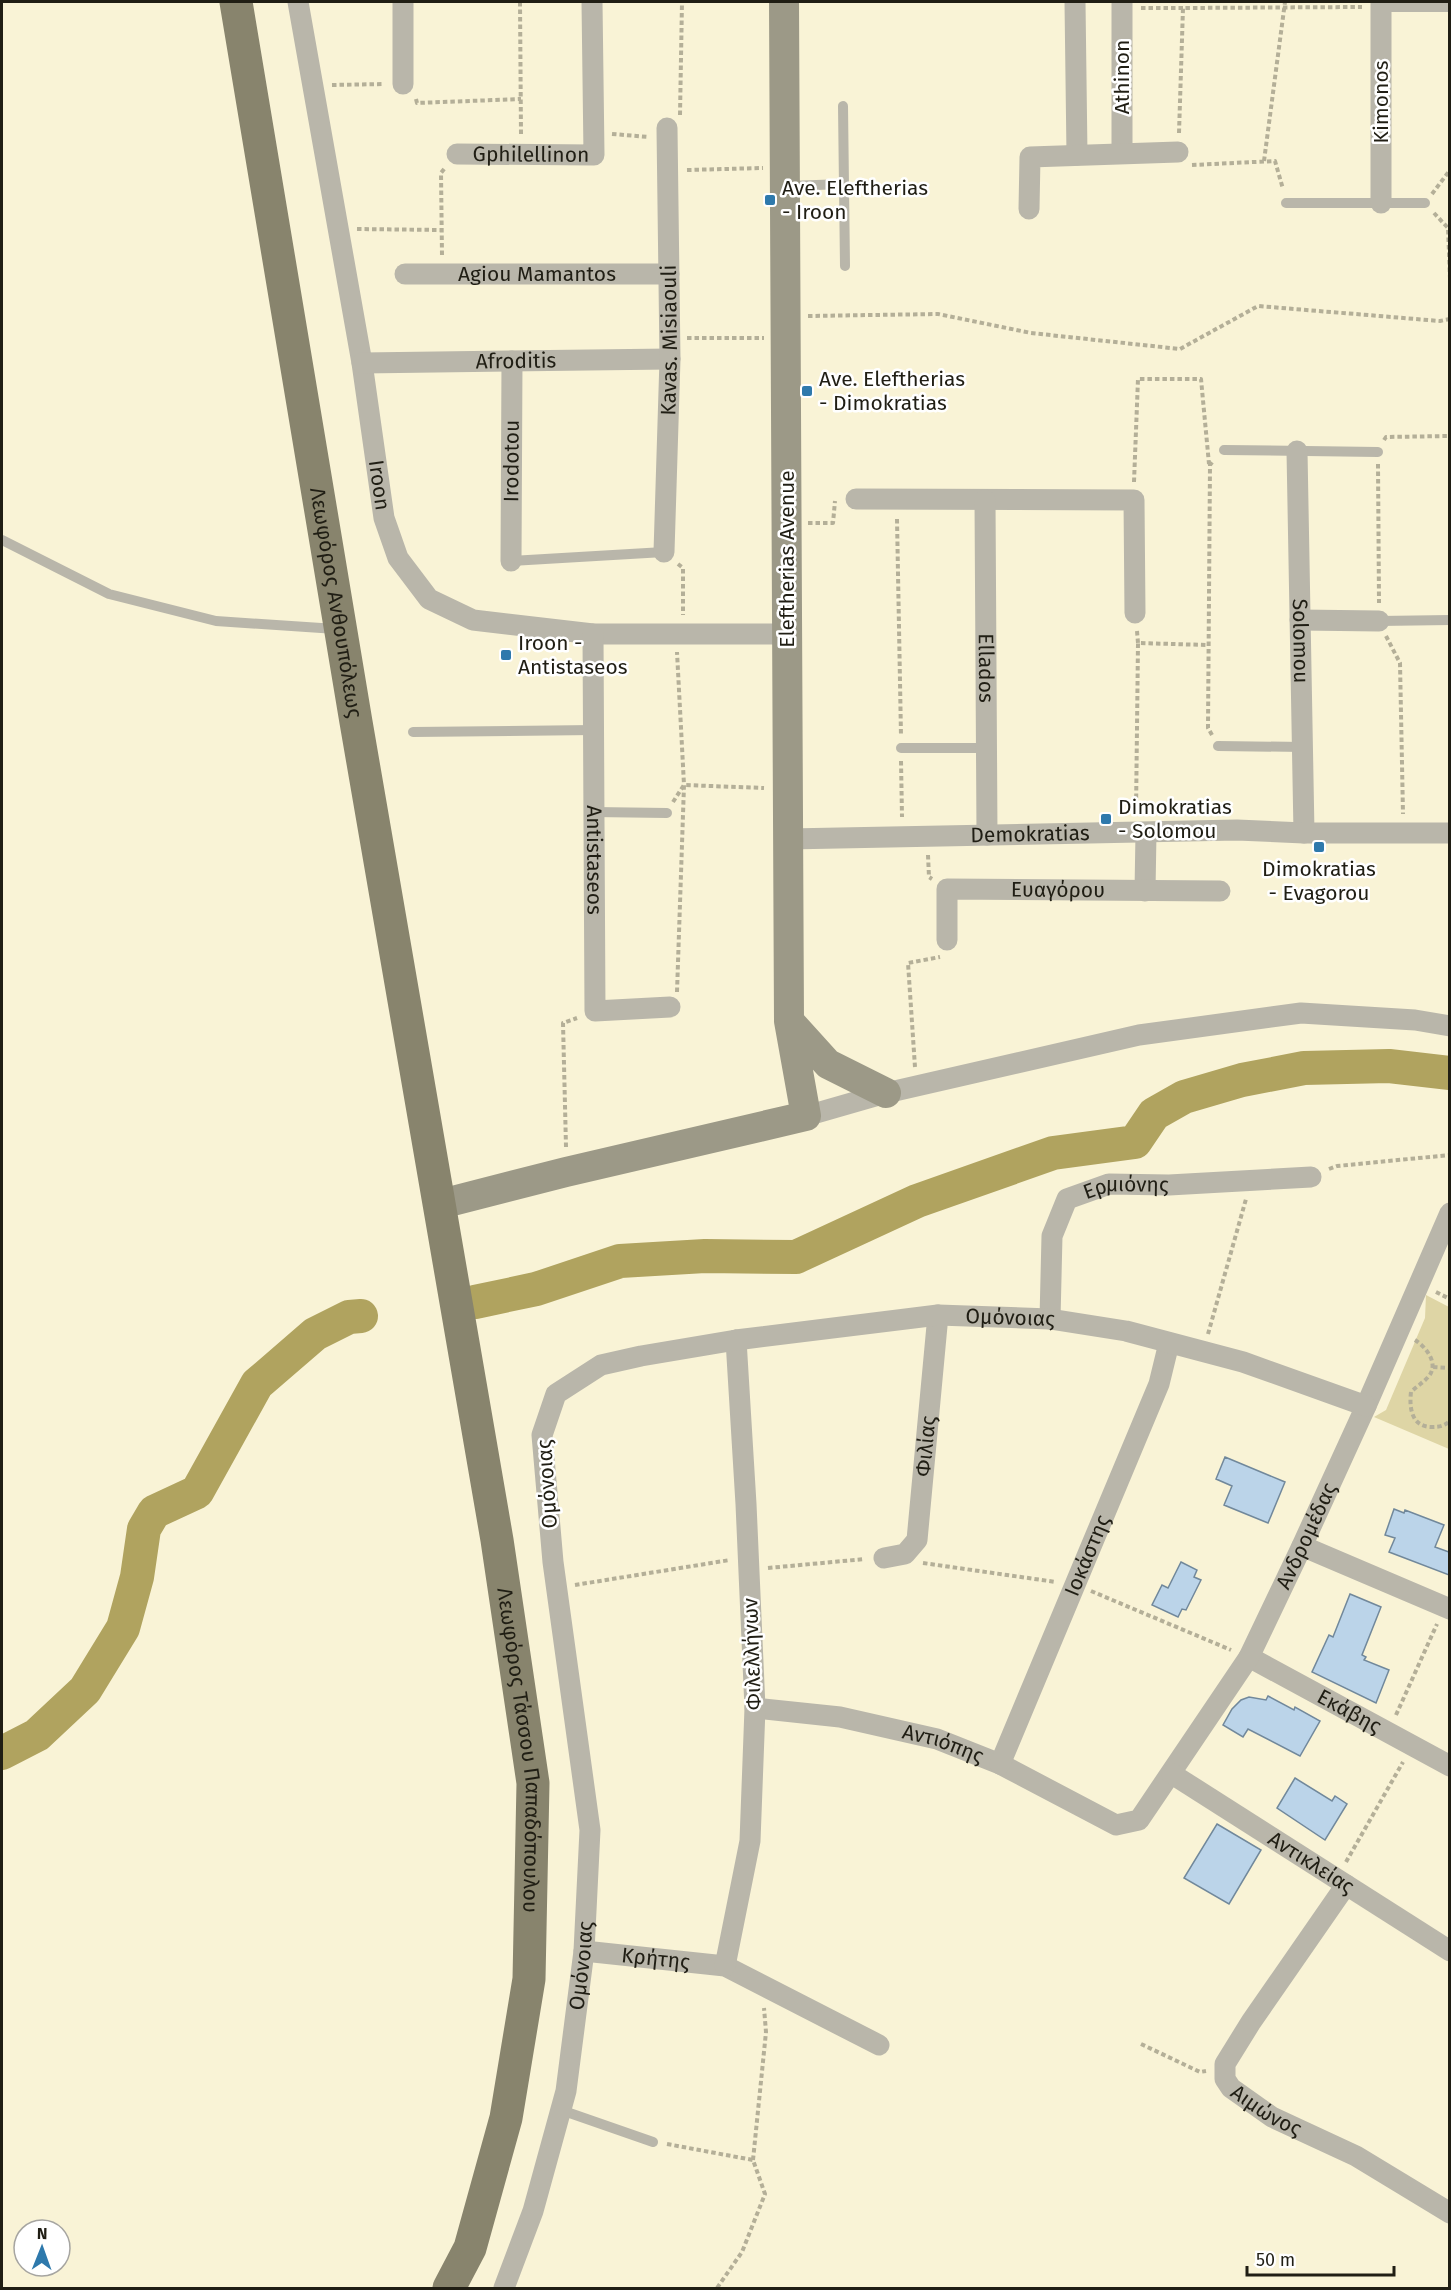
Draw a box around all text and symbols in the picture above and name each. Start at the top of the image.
street label: Athinon [1109,40,1135,114]
street label: Kimonos [1368,60,1394,143]
street label: Gphilellinon [473,141,589,168]
place label: Ave. Eleftherias - Iroon [782,175,928,225]
marker: Ave. Eleftherias - Iroon [763,193,777,207]
street label: Agiou Mamantos [458,261,616,287]
street label: Kavas. Misiaouli [655,264,683,416]
street label: Afroditis [475,347,557,375]
place label: Ave. Eleftherias - Dimokratias [819,366,965,416]
marker: Ave. Eleftherias - Dimokratias [800,384,814,398]
street label: Irodotou [498,420,525,502]
street label: Iroon [363,458,396,512]
street label: Eleftherias Avenue [774,470,800,648]
street label: Λεωφόρος Ανθουπόλεως [304,485,368,720]
street label: Solomou [1287,598,1314,683]
place label: Iroon - Antistaseos [518,630,628,680]
street label: Ellados [973,633,999,703]
marker: Iroon - Antistaseos [499,648,513,662]
place label: Dimokratias - Solomou [1118,794,1232,844]
street label: Antistaseos [581,805,607,915]
marker: Dimokratias - Solomou [1099,812,1113,826]
street label: Demokratias [970,820,1090,848]
marker: Dimokratias - Evagorou [1312,840,1326,854]
place label: Dimokratias - Evagorou [1262,856,1376,906]
street label: Ευαγόρου [1011,876,1105,903]
street label: Ερμιόνης [1079,1171,1169,1205]
street label: Ομόνοιας [965,1303,1055,1332]
street label: Φιλίας [910,1414,942,1478]
street label: Ομόνοιας [531,1438,563,1529]
street label: Ανδρομέδας [1270,1478,1342,1593]
street label: Ιοκάστης [1059,1511,1116,1600]
street label: Λεωφόρος Τάσσου Παπαδόπουλου [491,1586,546,1913]
street label: Φιλελλήνων [737,1597,767,1711]
street label: Εκάβης [1313,1683,1386,1739]
street label: Αντιόπης [900,1719,988,1769]
street label: Αντικλείας [1263,1826,1359,1900]
street label: Ομόνοιας [564,1920,598,2012]
street label: Κρήτης [620,1942,691,1975]
street label: Αιμώνος [1226,2079,1306,2142]
north arrow [12,2218,72,2278]
text: N [37,2224,48,2243]
scale bar [1247,2239,1394,2277]
text: 50 m [1256,2249,1295,2271]

